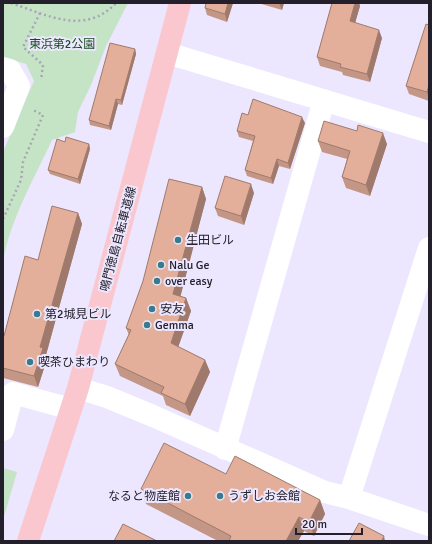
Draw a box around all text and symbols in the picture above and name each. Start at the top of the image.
park label: 東浜第2公園 [29,37,95,52]
street label: 鳴門徳島自転車道線 [97,185,140,293]
place label: 生田ビル [186,233,234,248]
marker: 生田ビル [173,235,183,245]
place label: Nalu Ge [169,258,210,273]
marker: Nalu Ge [156,260,166,270]
place label: over easy [165,274,213,289]
marker: over easy [152,276,162,286]
place label: 安友 [160,302,184,317]
marker: 安友 [147,304,157,314]
place label: 第2城見ビル [45,307,111,322]
marker: 第2城見ビル [32,309,42,319]
place label: Gemma [155,318,194,333]
marker: Gemma [142,320,152,330]
place label: 喫茶ひまわり [38,355,110,370]
marker: 喫茶ひまわり [25,357,35,367]
place label: なると物産館 [108,489,180,504]
place label: うずしお会館 [228,489,300,504]
marker: なると物産館 [183,491,193,501]
marker: うずしお会館 [215,491,225,501]
scale bar [296,510,362,536]
text: 20 m [302,517,327,532]

